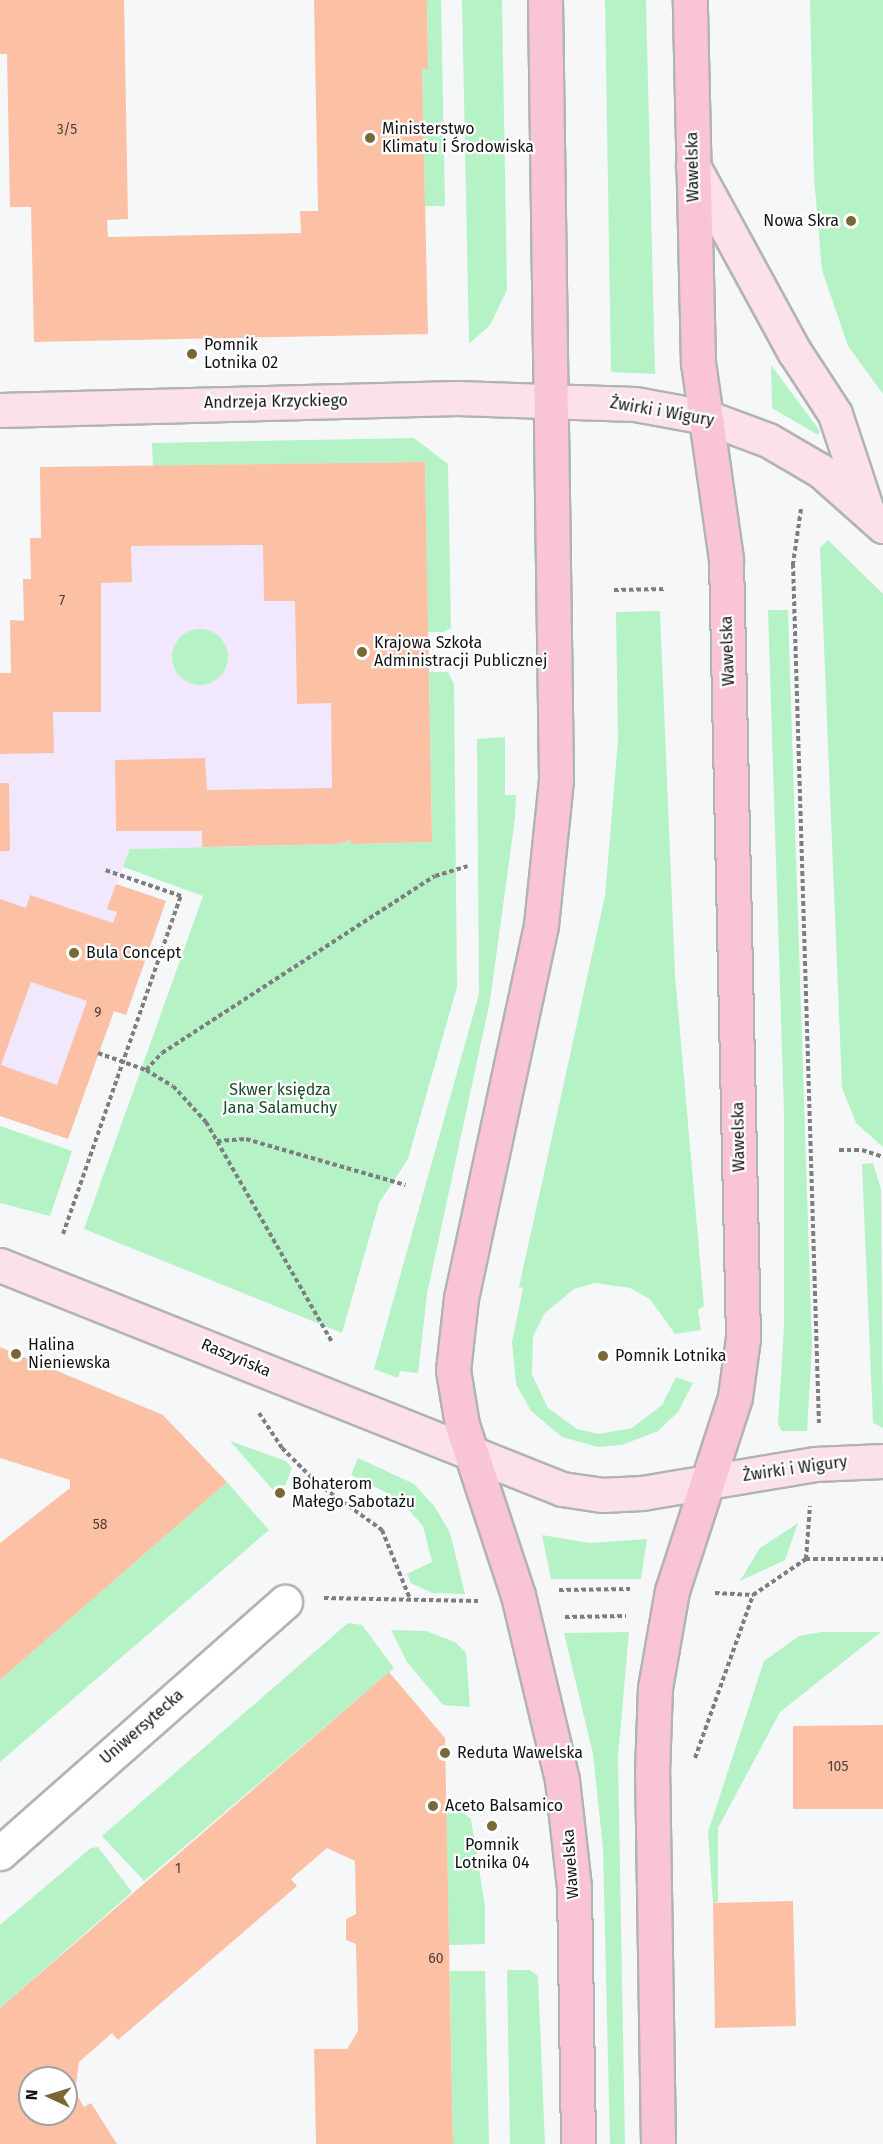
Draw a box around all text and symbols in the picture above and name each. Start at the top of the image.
place label: Ministerstwo Klimatu i Środowiska [382,119,534,157]
house number: 3/5 [57,122,77,138]
marker: Ministerstwo Klimatu i Środowiska [363,131,377,145]
street label: Wawelska [683,132,703,202]
place label: Nowa Skra [763,211,839,231]
marker: Nowa Skra [844,214,858,228]
place label: Pomnik Lotnika 02 [204,335,278,373]
marker: Pomnik Lotnika 02 [185,347,199,361]
street label: Andrzeja Krzyckiego [204,391,348,413]
street label: Żwirki i Wigury [608,393,716,431]
house number: 7 [59,593,65,609]
street label: Wawelska [717,616,739,686]
place label: Krajowa Szkoła Administracji Publicznej [374,633,547,671]
marker: Krajowa Szkoła Administracji Publicznej [355,645,369,659]
place label: Bula Concept [86,943,181,963]
marker: Bula Concept [67,946,81,960]
house number: 9 [94,1005,102,1021]
park label: Skwer księdza Jana Salamuchy [223,1080,337,1118]
street label: Wawelska [729,1102,749,1172]
place label: Halina Nieniewska [28,1335,110,1373]
street label: Raszyńska [198,1335,274,1381]
place label: Pomnik Lotnika [615,1346,726,1366]
marker: Halina Nieniewska [9,1347,23,1361]
marker: Pomnik Lotnika [596,1349,610,1363]
street label: Żwirki i Wigury [742,1452,848,1486]
place label: Bohaterom Małego Sabotażu [292,1474,415,1512]
marker: Bohaterom Małego Sabotażu [273,1486,287,1500]
house number: 58 [93,1517,107,1533]
street label: Uniwersytecka [96,1686,188,1768]
place label: Reduta Wawelska [457,1743,583,1763]
marker: Reduta Wawelska [438,1746,452,1760]
house number: 105 [828,1759,848,1775]
place label: Aceto Balsamico [445,1796,563,1816]
marker: Aceto Balsamico [426,1799,440,1813]
marker: Pomnik Lotnika 04 [485,1819,499,1833]
street label: Wawelska [559,1828,583,1900]
place label: Pomnik Lotnika 04 [455,1835,529,1873]
house number: 1 [175,1861,181,1877]
house number: 60 [428,1951,444,1967]
north arrow [18,2066,78,2126]
text: N [22,2089,41,2101]

